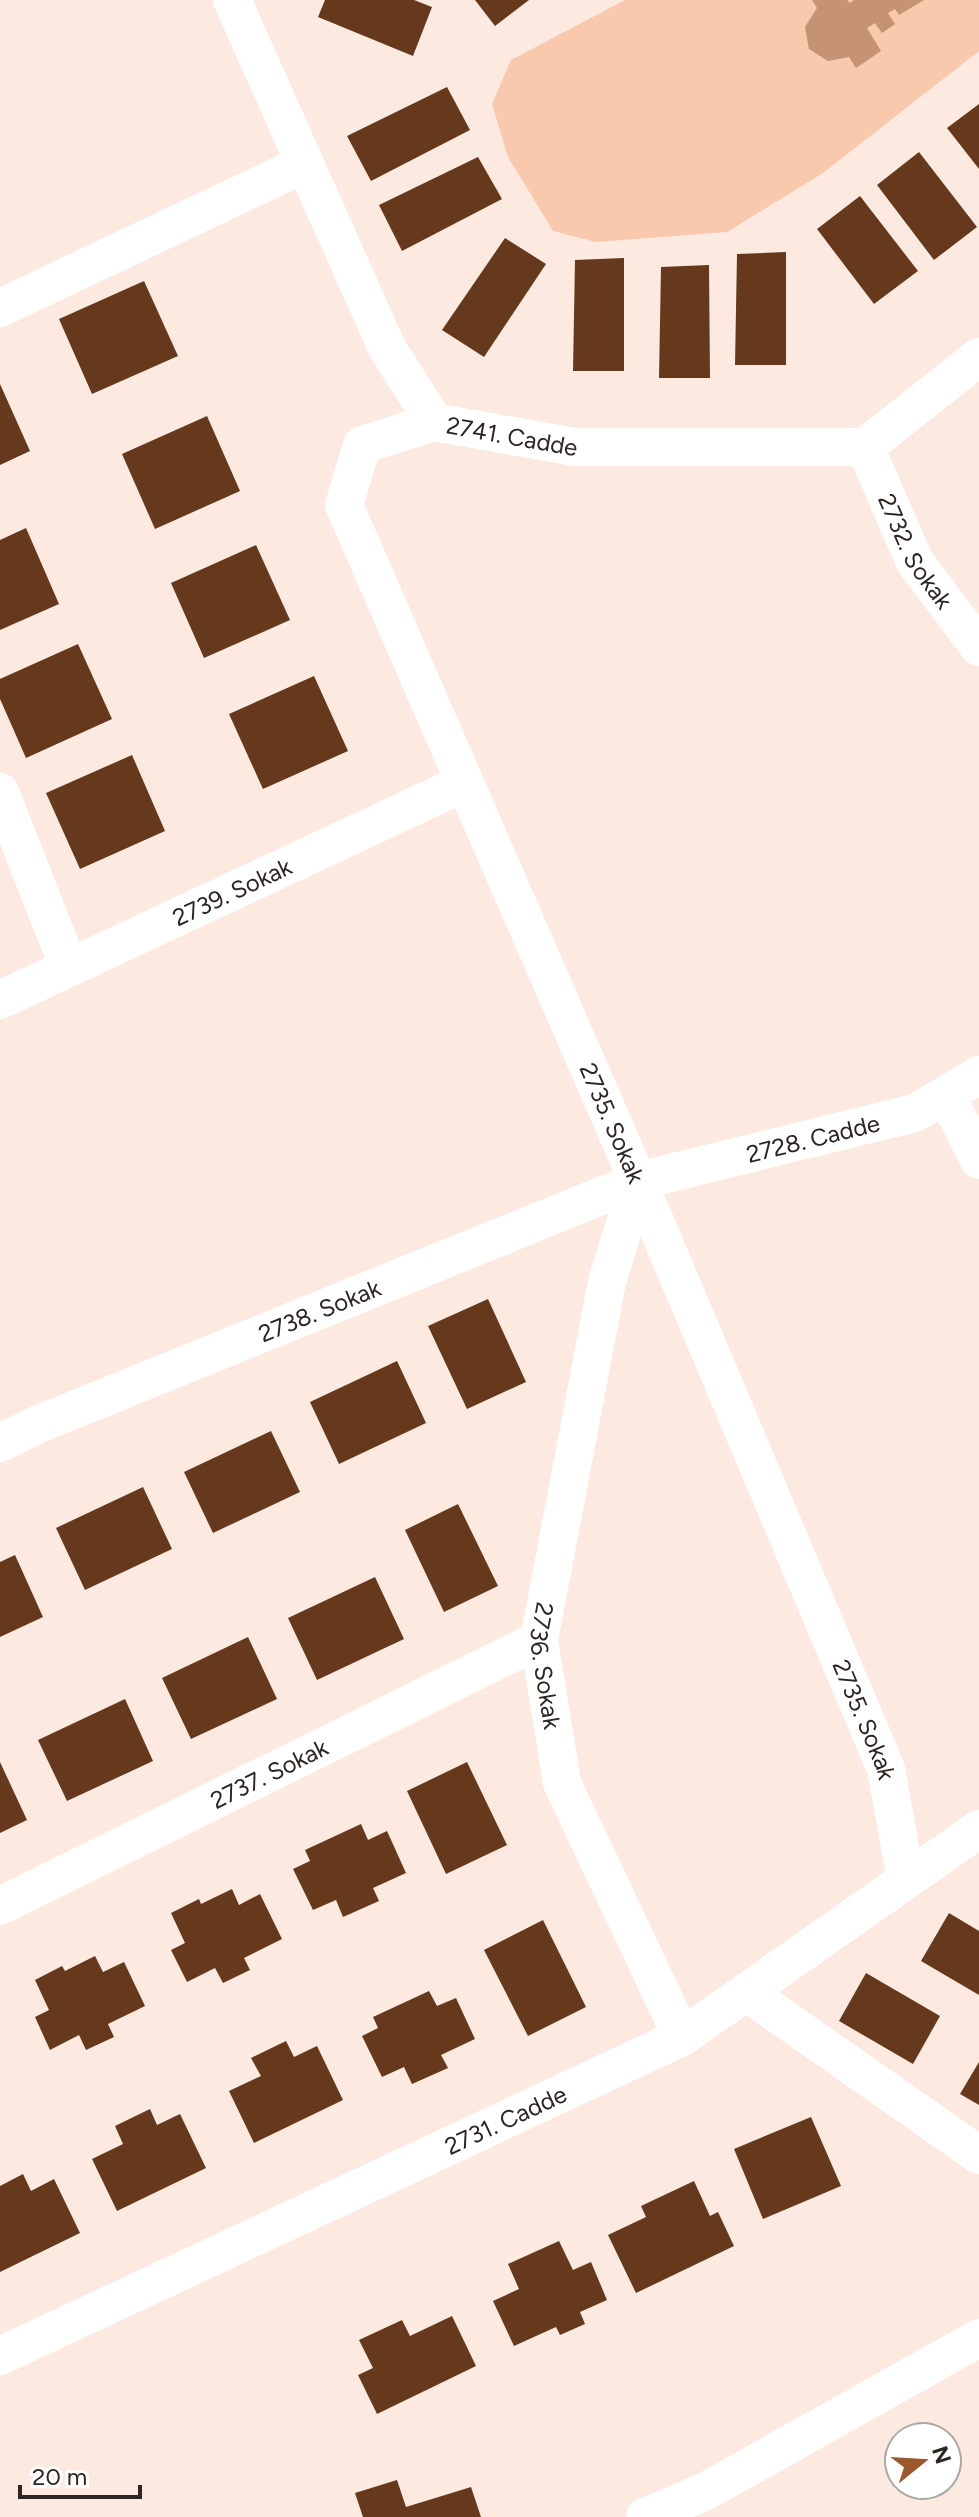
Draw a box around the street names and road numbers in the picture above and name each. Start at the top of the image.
street label: 2741. Cadde [444,410,580,462]
street label: 2732. Sokak [872,489,960,615]
street label: 2739. Sokak [168,851,296,932]
street label: 2735. Sokak [574,1058,652,1188]
street label: 2728. Cadde [743,1108,883,1168]
street label: 2738. Sokak [254,1272,385,1348]
street label: 2736. Sokak [524,1600,568,1731]
street label: 2735. Sokak [827,1655,902,1782]
street label: 2737. Sokak [206,1732,333,1814]
street label: 2731. Cadde [440,2079,571,2160]

